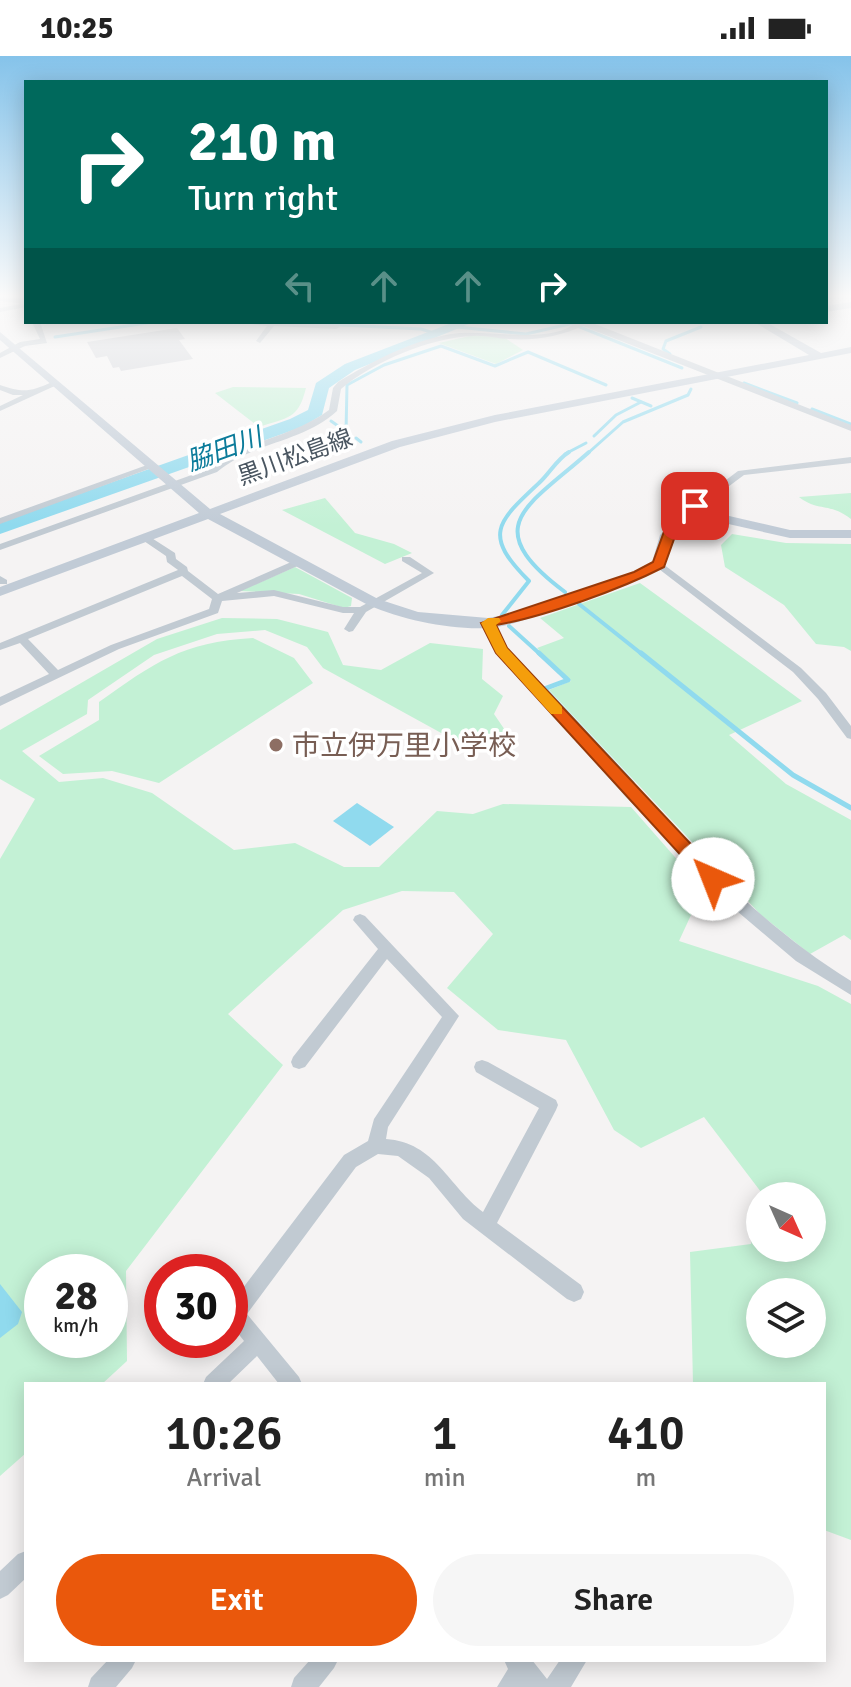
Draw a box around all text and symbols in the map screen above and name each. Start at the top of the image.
text: 10:25 [40,10,114,47]
text: 210 m [188,107,336,176]
icon: right [56,112,160,216]
text: Turn right [188,176,338,221]
icon: left [278,264,322,308]
icon: ahead [362,264,406,308]
icon: ahead [446,264,490,308]
icon: right [530,264,574,308]
water label: 脇田川 [182,421,269,478]
street label: 黒川松島線 [233,422,357,492]
pin [661,472,729,540]
icon: arrive [673,484,717,528]
place label: 市立伊万里小学校 [292,729,516,763]
marker: 市立伊万里小学校 [267,736,285,754]
position arrow [671,837,755,921]
north arrow [746,1182,826,1262]
map controls [746,1182,826,1358]
speed limit sign: 30 [144,1254,248,1358]
text: 28 [54,1271,98,1321]
button: layers [746,1278,826,1358]
text: km/h [53,1313,99,1338]
text: 10:26 [165,1404,282,1463]
text: 1 [432,1404,458,1463]
text: 410 [607,1404,685,1463]
text: Arrival [186,1462,261,1494]
text: min [424,1462,466,1494]
text: m [635,1462,656,1494]
button: Exit [56,1554,417,1646]
button: Share [433,1554,794,1646]

